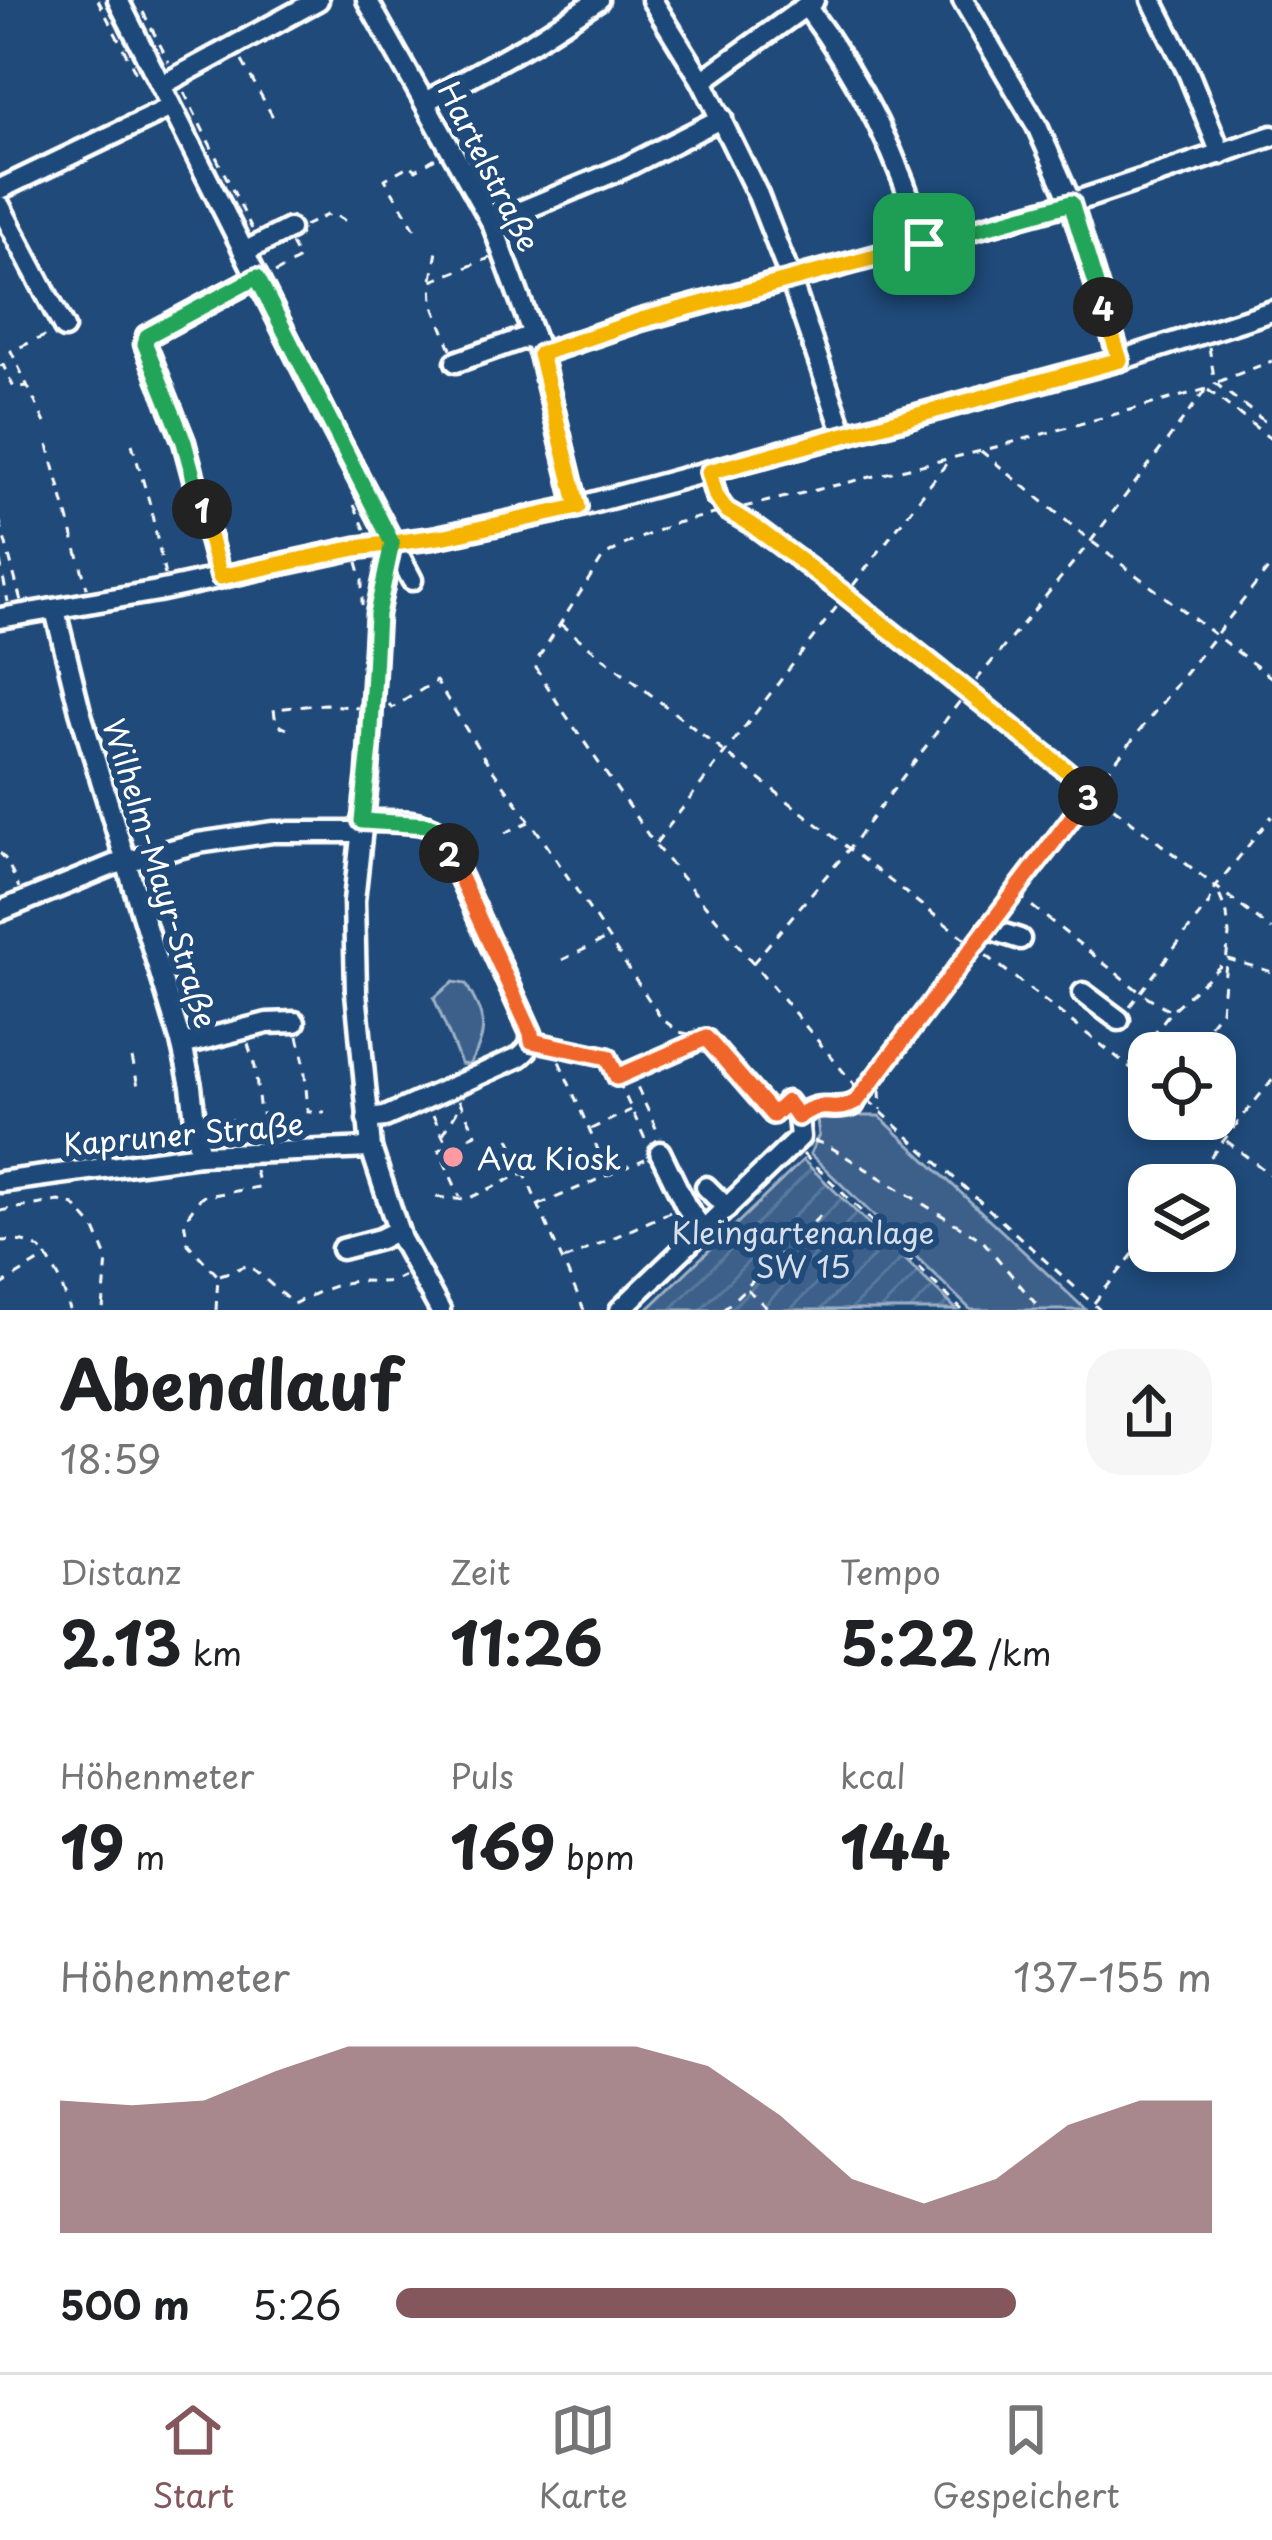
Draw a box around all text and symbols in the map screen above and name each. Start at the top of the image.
street label: Hartelstraße [428,73,552,259]
pin [873,193,975,295]
icon: arrive [891,211,957,277]
pin: 4 [1073,277,1133,337]
text: 4 [1092,282,1114,332]
pin: 1 [172,479,232,539]
text: 1 [194,484,210,534]
street label: Wilhelm-Mayr-Straße [92,713,230,1033]
pin: 3 [1058,766,1118,826]
text: 3 [1077,771,1099,821]
pin: 2 [419,823,479,883]
text: 2 [437,828,461,878]
map controls [1128,1032,1236,1272]
button: locate [1128,1032,1236,1140]
street label: Kapruner Straße [61,1100,305,1166]
place label: Ava Kiosk [477,1135,621,1180]
marker: Ava Kiosk [440,1144,466,1170]
button: layers [1128,1164,1236,1272]
park label: Kleingartenanlage SW 15 [672,1209,934,1288]
text: Abendlauf [60,1333,402,1432]
button: share [1086,1349,1212,1475]
text: 18:59 [60,1428,162,1487]
text: Distanz [60,1546,181,1596]
text: Zeit [450,1546,511,1596]
text: Tempo [840,1546,941,1596]
text: 2.13 [60,1596,182,1686]
text: 11:26 [450,1596,603,1686]
text: 5:22 [840,1596,978,1686]
text: km [182,1627,242,1677]
text: /km [978,1627,1051,1677]
text: Höhenmeter [60,1750,254,1800]
text: Puls [450,1750,514,1800]
text: kcal [840,1750,906,1800]
text: 19 [60,1800,125,1890]
text: 169 [450,1800,556,1890]
text: 144 [840,1800,951,1890]
text: m [125,1831,165,1881]
text: bpm [556,1831,635,1881]
text: Höhenmeter [60,1946,290,2005]
text: 137–155 m [1013,1946,1212,2005]
text: 500 m [60,2274,190,2333]
text: 5:26 [252,2274,342,2333]
tab: Start [152,2397,234,2519]
tab: Karte [539,2397,628,2519]
tab: Gespeichert [932,2397,1120,2519]

